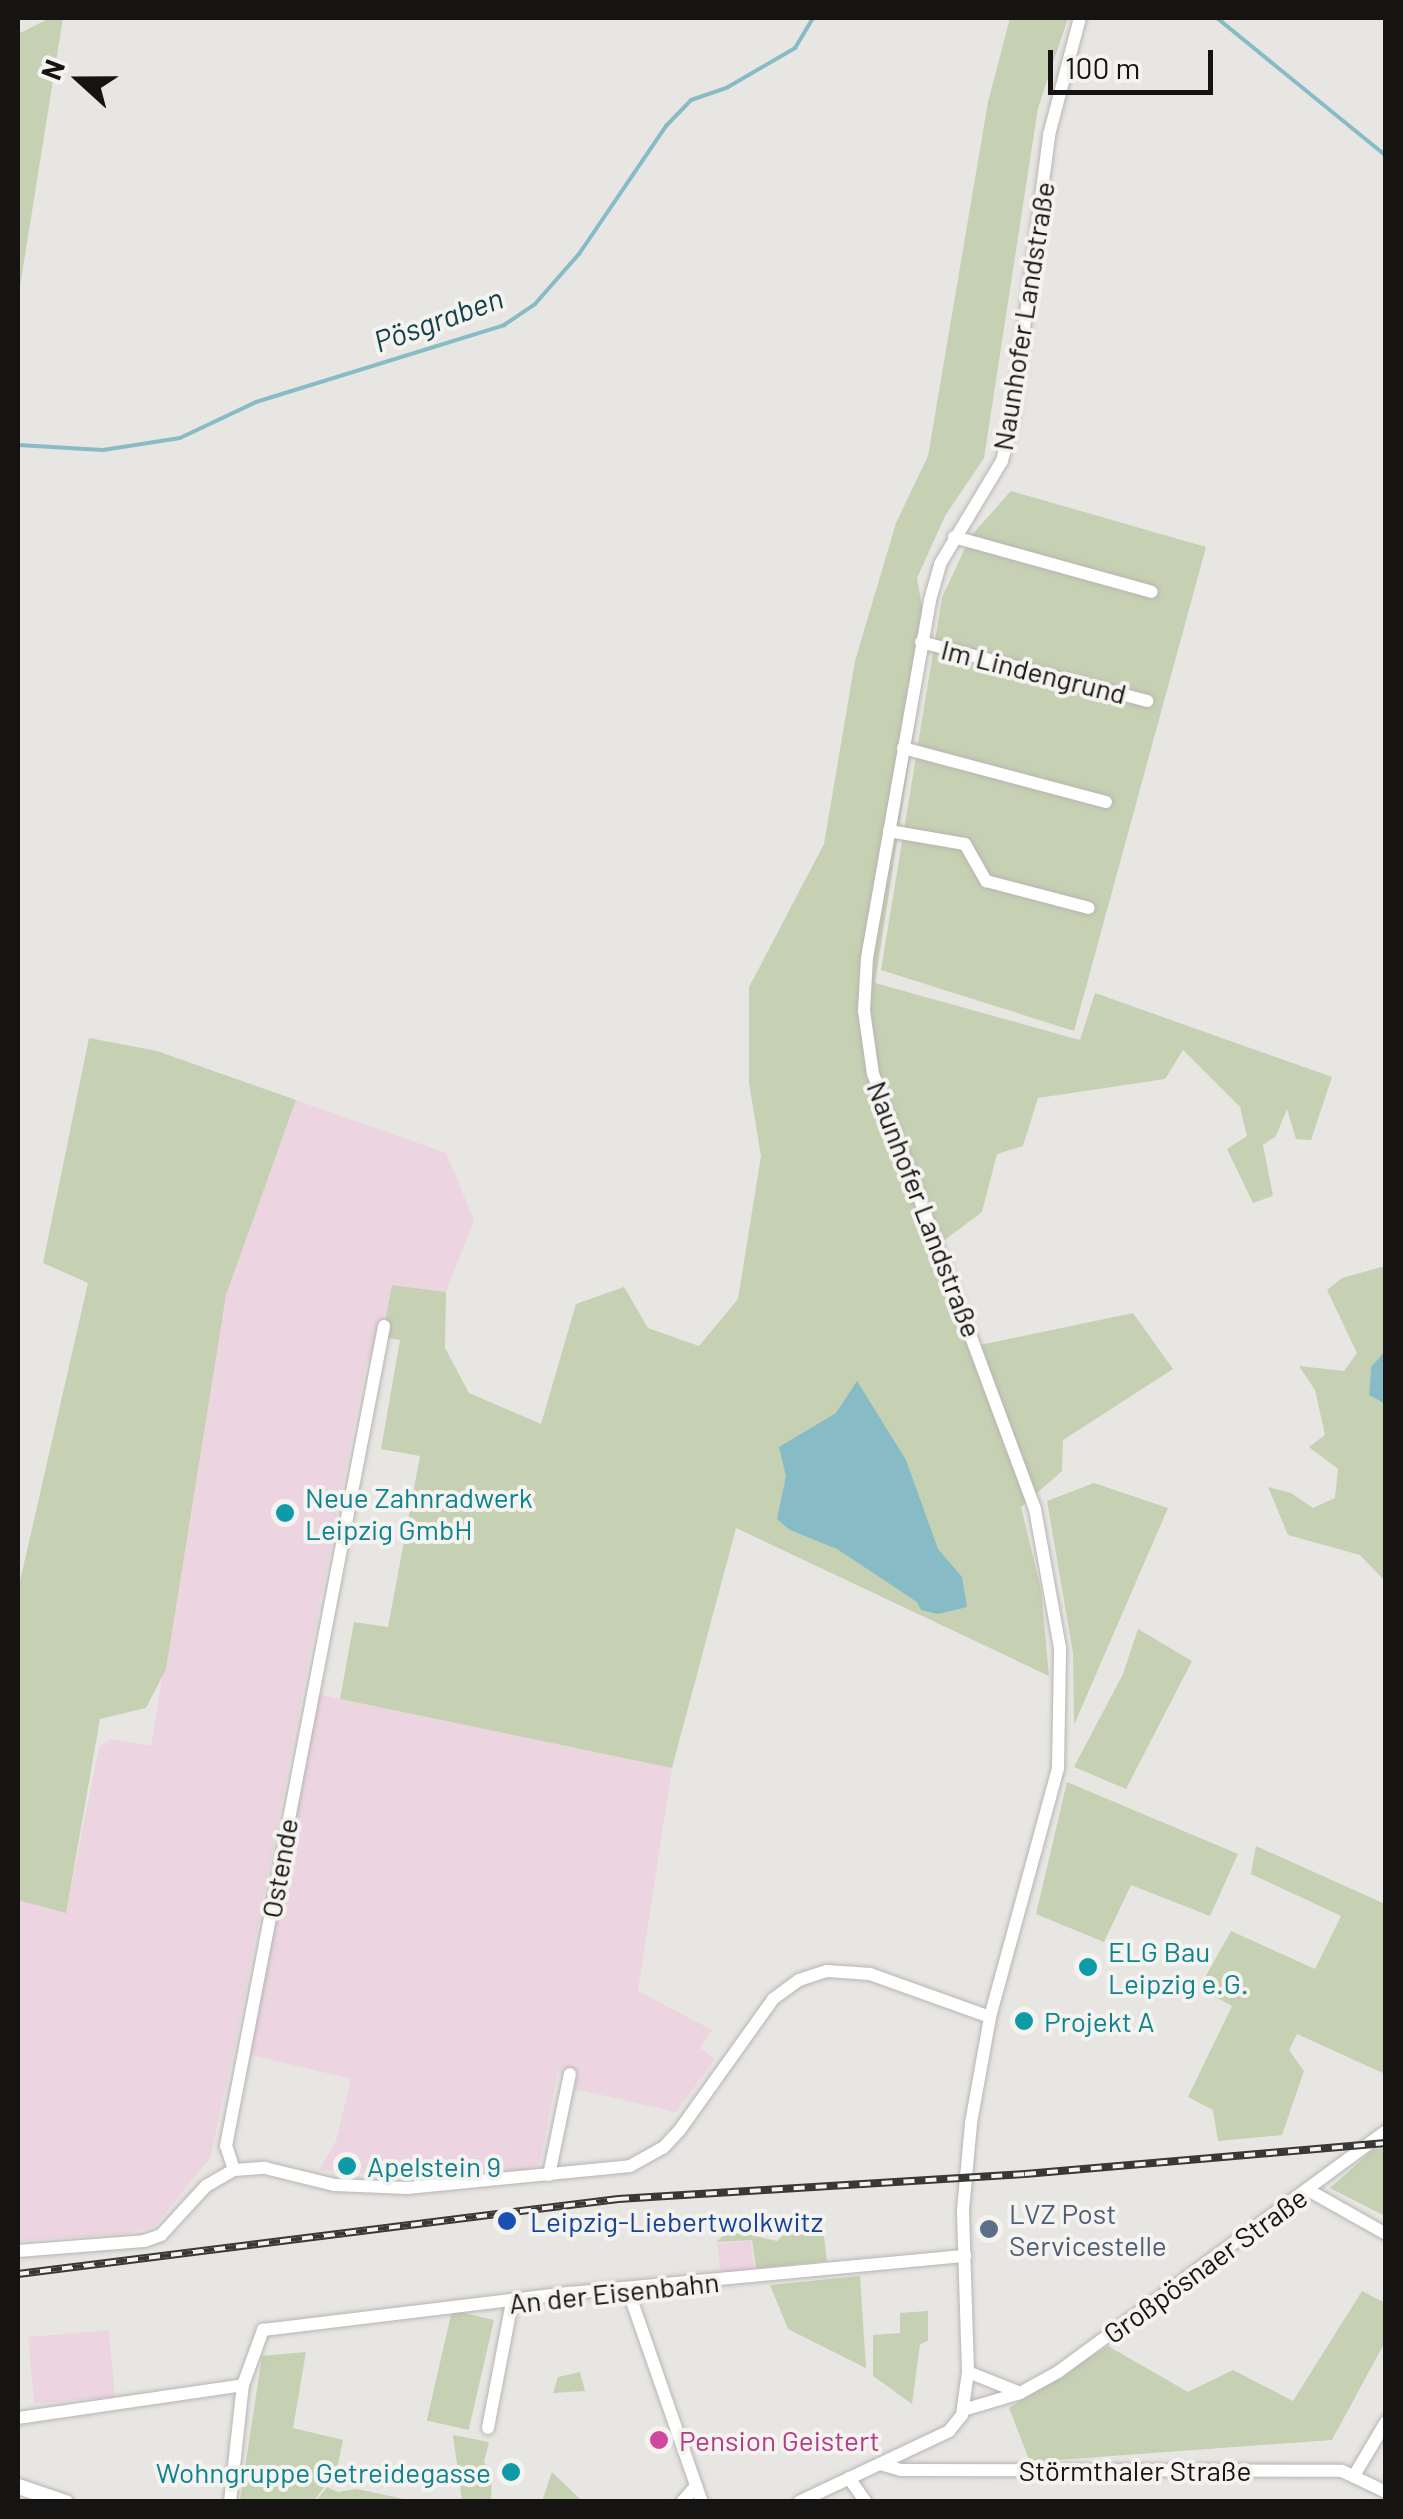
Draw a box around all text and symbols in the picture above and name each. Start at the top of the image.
north arrow [30,30,130,130]
scale bar [1053,30,1218,92]
text: 100 m [1065,49,1140,85]
text: N [33,54,71,84]
street label: Naunhofer Landstraße [985,179,1061,453]
water label: Pösgraben [368,279,508,359]
street label: Im Lindengrund [938,632,1130,710]
street label: Naunhofer Landstraße [861,1076,989,1342]
place label: Neue Zahnradwerk Leipzig GmbH [305,1480,533,1546]
marker: Neue Zahnradwerk Leipzig GmbH [274,1502,296,1524]
street label: Ostende [254,1816,304,1920]
place label: ELG Bau Leipzig e.G. [1108,1934,1249,2000]
marker: ELG Bau Leipzig e.G. [1077,1956,1099,1978]
place label: Projekt A [1044,2004,1154,2038]
marker: Projekt A [1013,2010,1035,2032]
place label: Apelstein 9 [367,2149,501,2183]
marker: Apelstein 9 [336,2155,358,2177]
street label: Großpösnaer Straße [1097,2180,1313,2350]
place label: LVZ Post Servicestelle [1009,2196,1167,2262]
place label: Leipzig-Liebertwolkwitz [530,2204,823,2238]
marker: Leipzig-Liebertwolkwitz [494,2208,520,2234]
marker: LVZ Post Servicestelle [978,2218,1000,2240]
street label: An der Eisenbahn [507,2264,721,2320]
place label: Pension Geistert [679,2423,880,2457]
marker: Pension Geistert [648,2429,670,2451]
street label: Störmthaler Straße [1019,2453,1251,2487]
place label: Wohngruppe Getreidegasse [156,2455,491,2489]
marker: Wohngruppe Getreidegasse [500,2461,522,2483]

